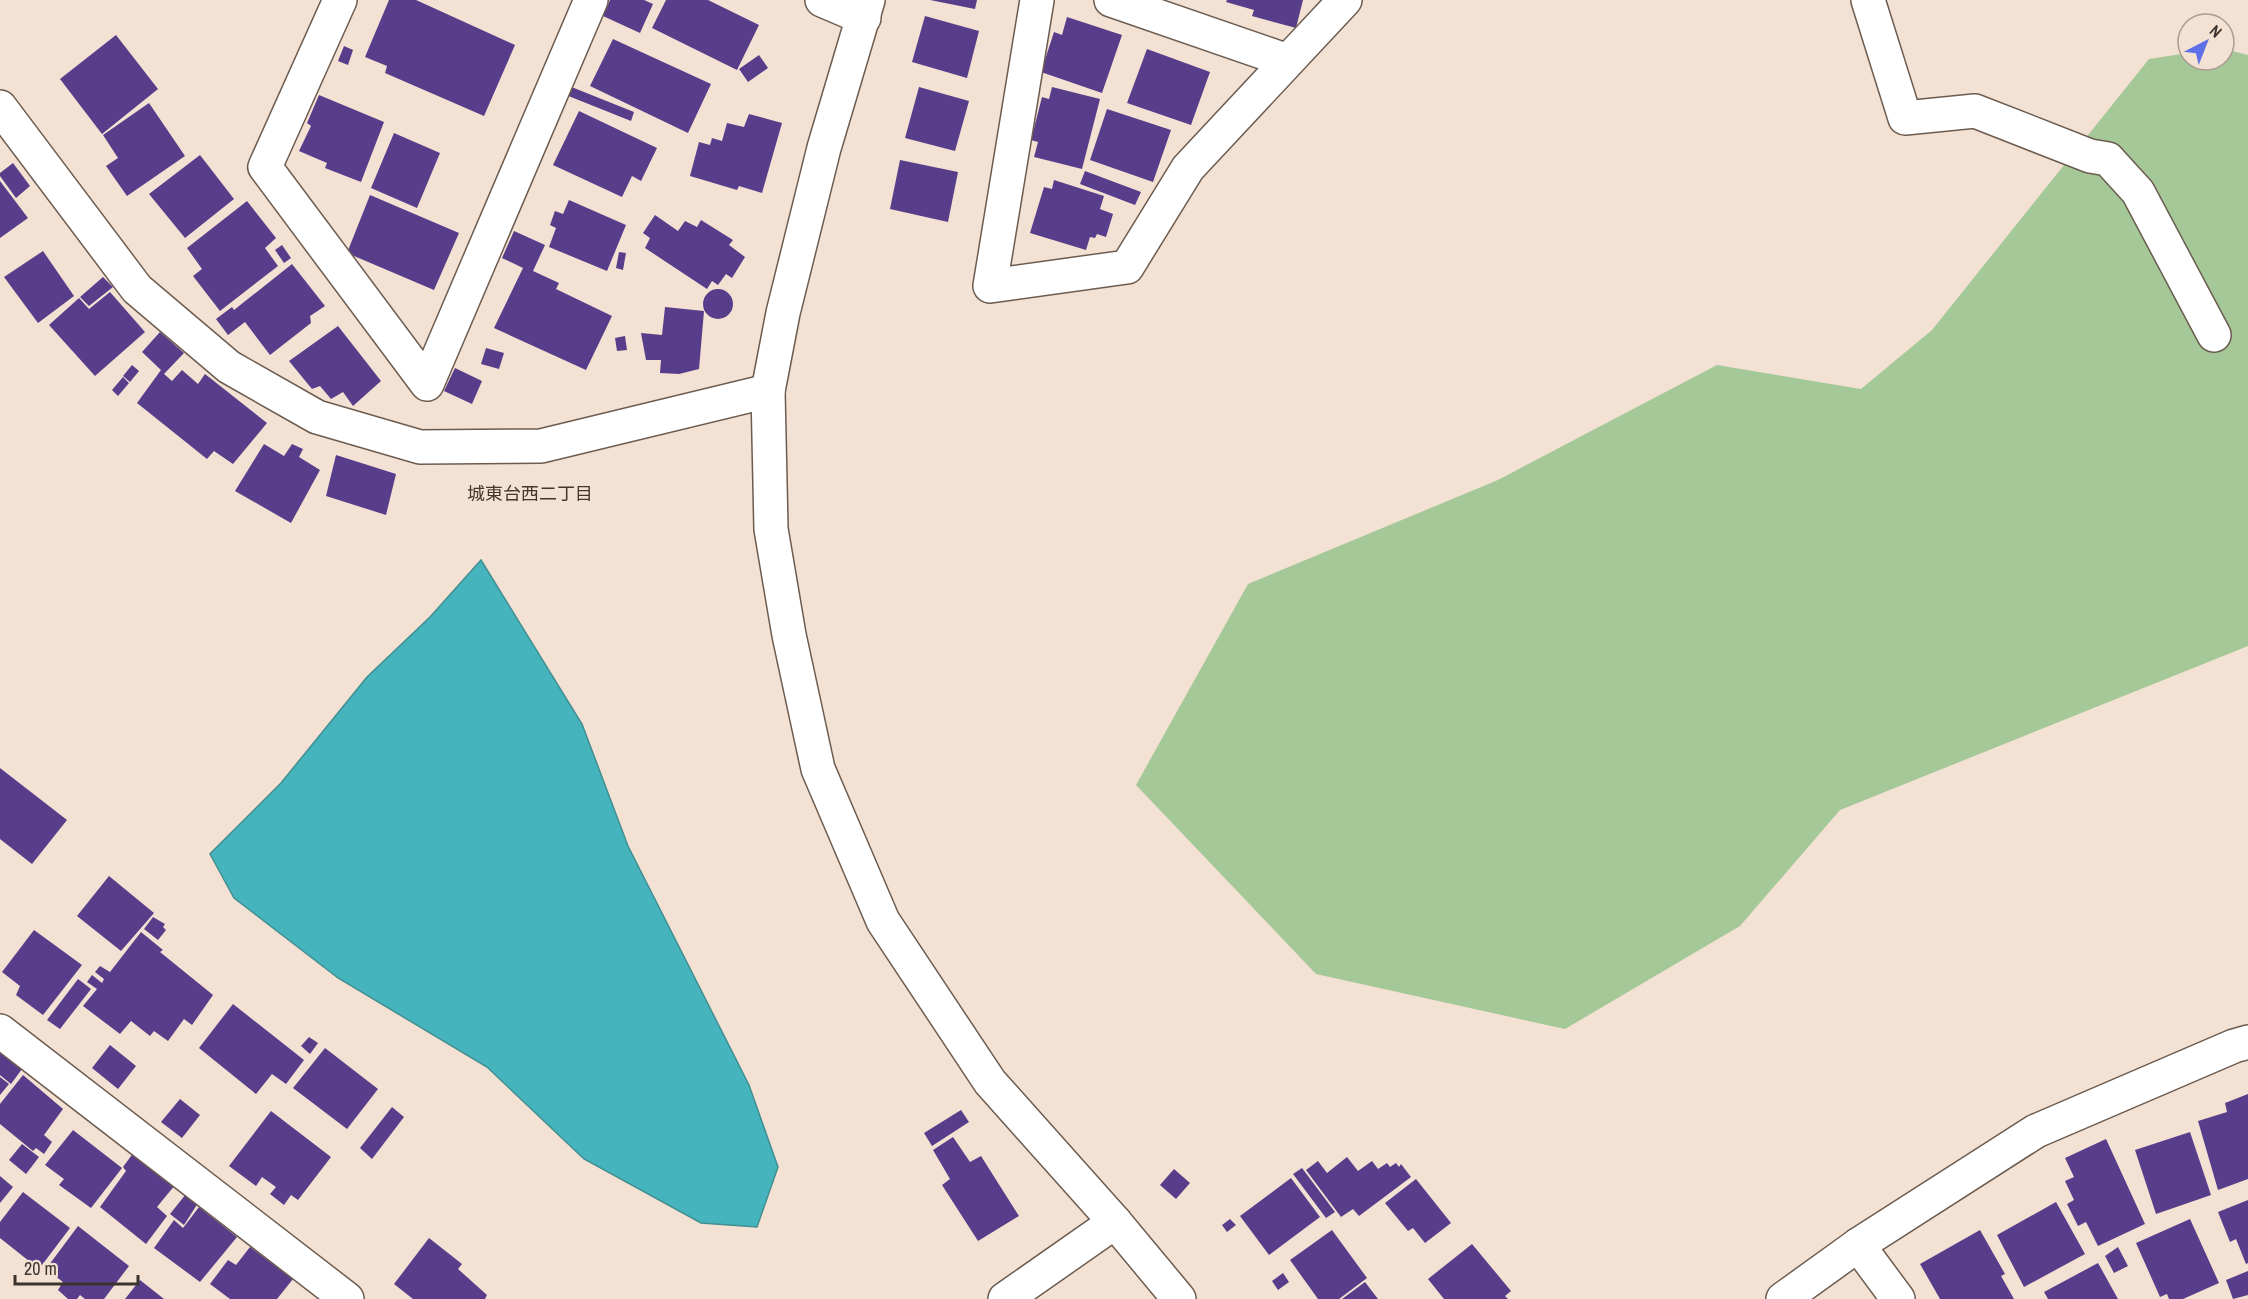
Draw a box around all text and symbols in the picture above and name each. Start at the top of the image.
north arrow [2176,12,2236,72]
text: N [2205,20,2227,42]
district label: 城東台西二丁目 [467,481,593,506]
scale bar [15,1248,138,1286]
text: 20 m [24,1256,57,1281]

